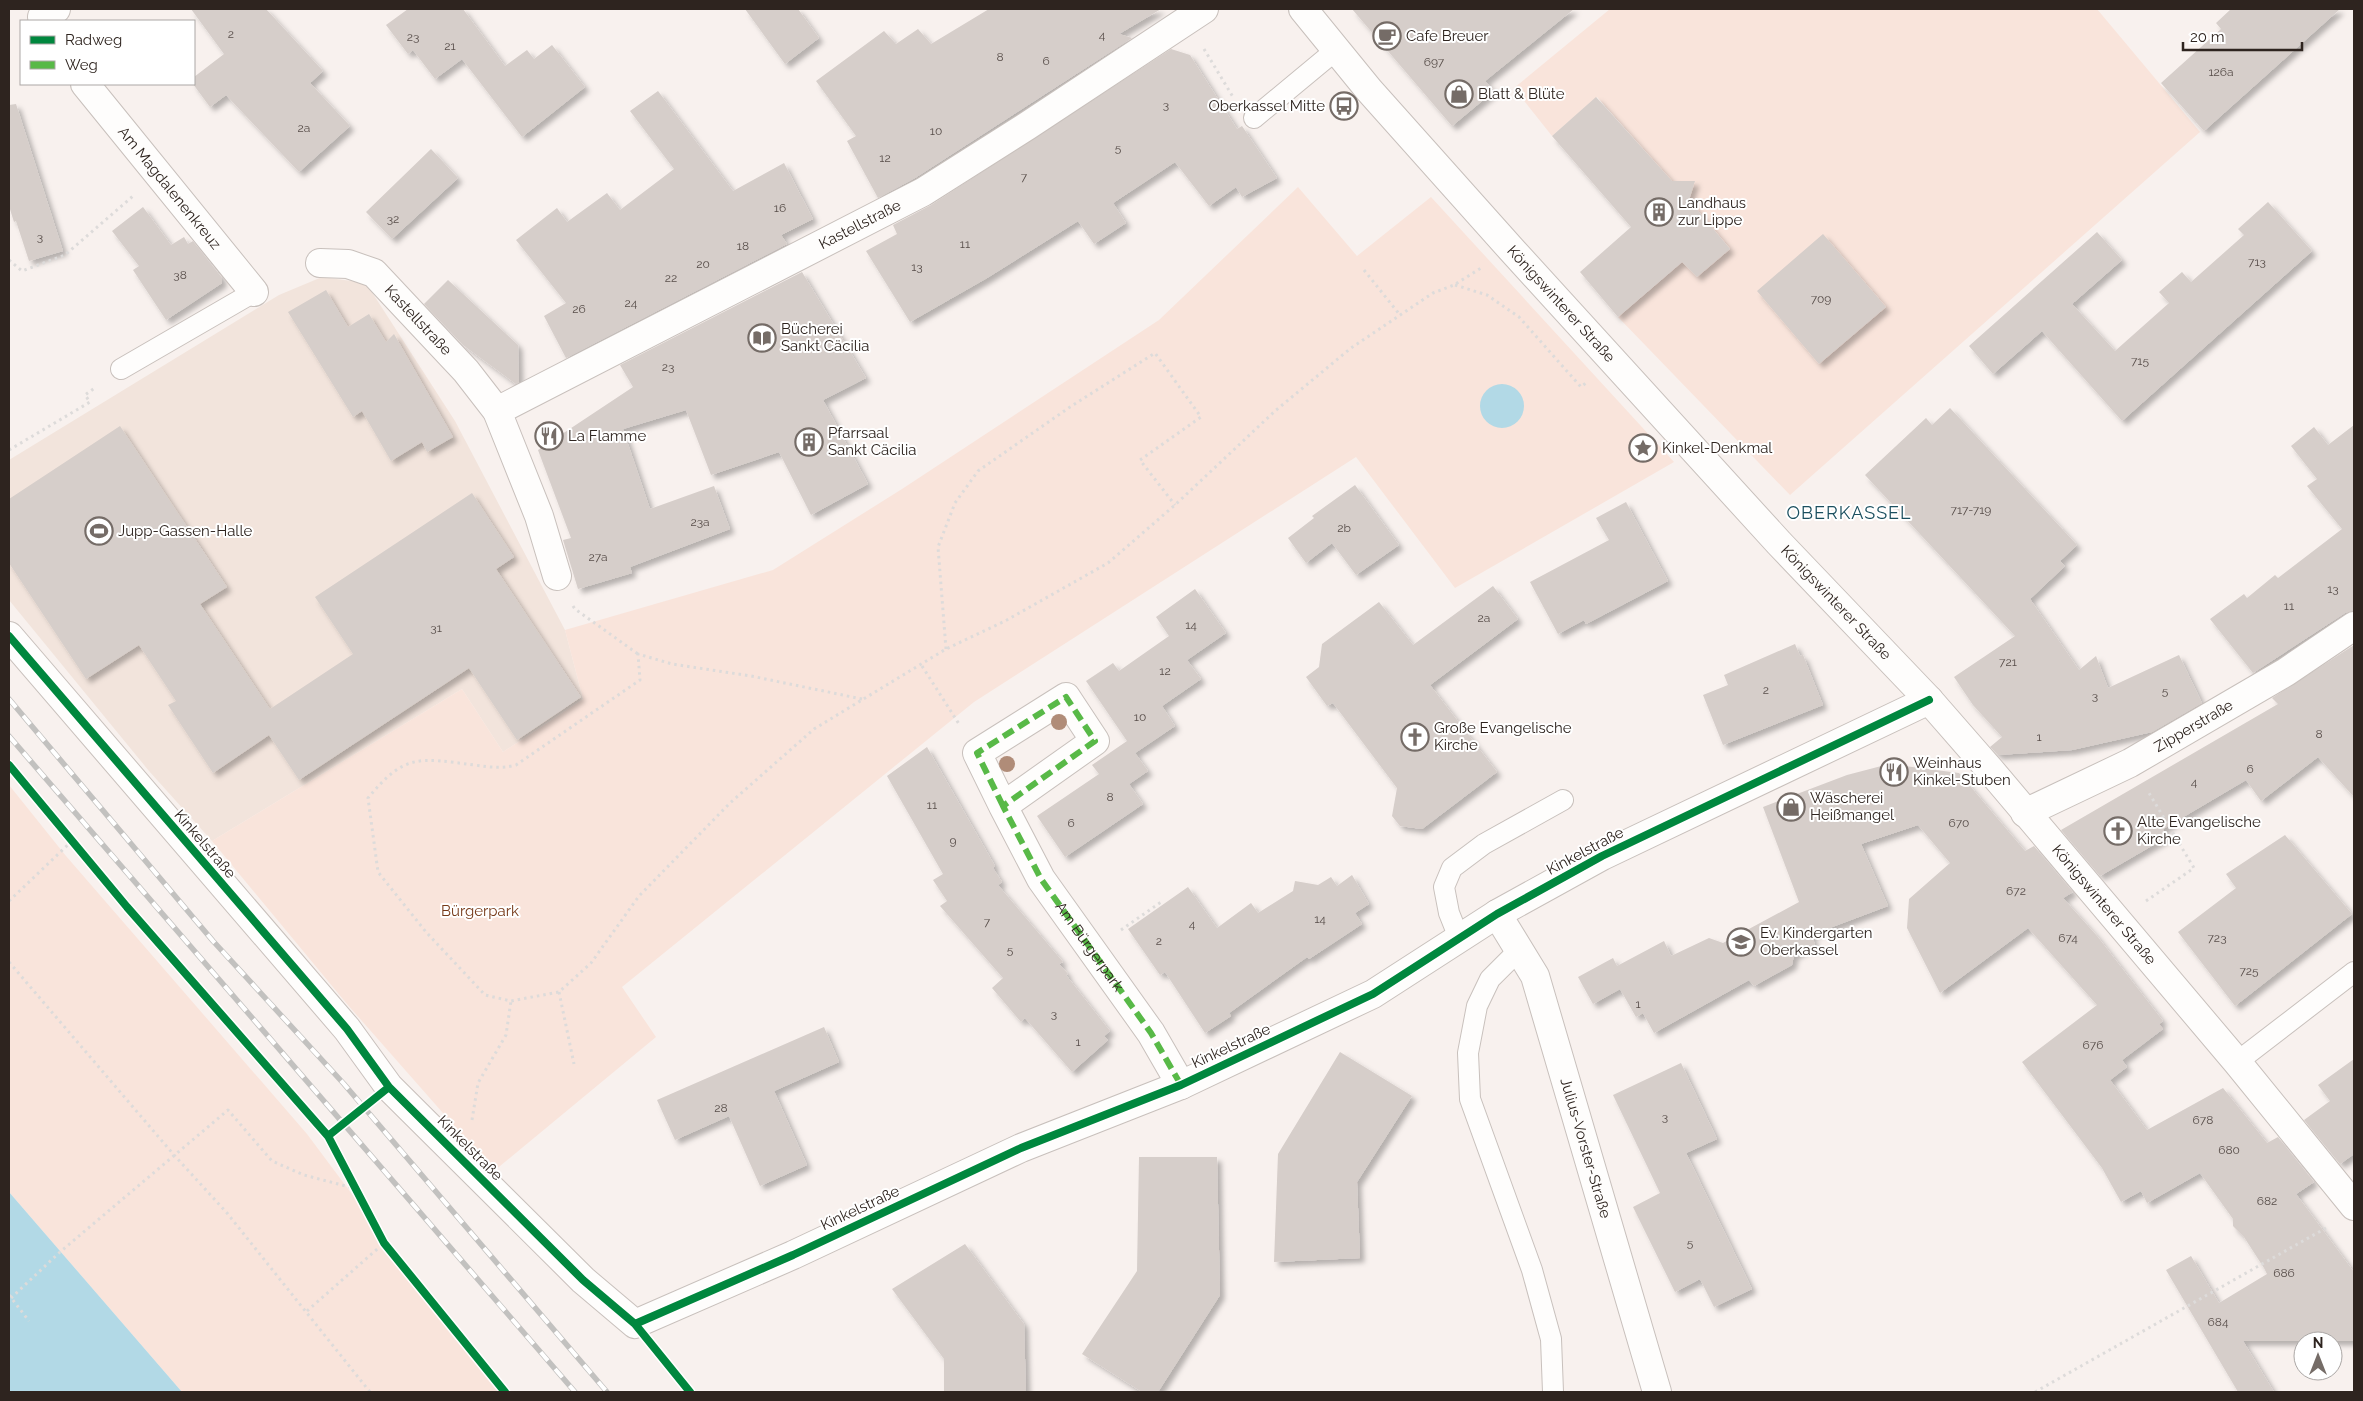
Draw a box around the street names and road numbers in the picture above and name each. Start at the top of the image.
street label: Am Magdalenenkreuz [114,123,225,253]
street label: Kastellstraße [816,196,904,253]
street label: Königswinterer Straße [1503,242,1619,366]
street label: Kastellstraße [381,281,456,359]
street label: Königswinterer Straße [1777,542,1895,664]
street label: Zipperstraße [2151,696,2236,756]
street label: Kinkelstraße [170,806,240,882]
street label: Kinkelstraße [1543,823,1627,879]
street label: Königswinterer Straße [2048,841,2160,969]
street label: Am Bürgerpark [1051,898,1127,995]
street label: Kinkelstraße [1189,1020,1273,1072]
street label: Julius-Vorster-Straße [1556,1076,1615,1220]
street label: Kinkelstraße [434,1112,506,1184]
street label: Kinkelstraße [818,1182,902,1234]

